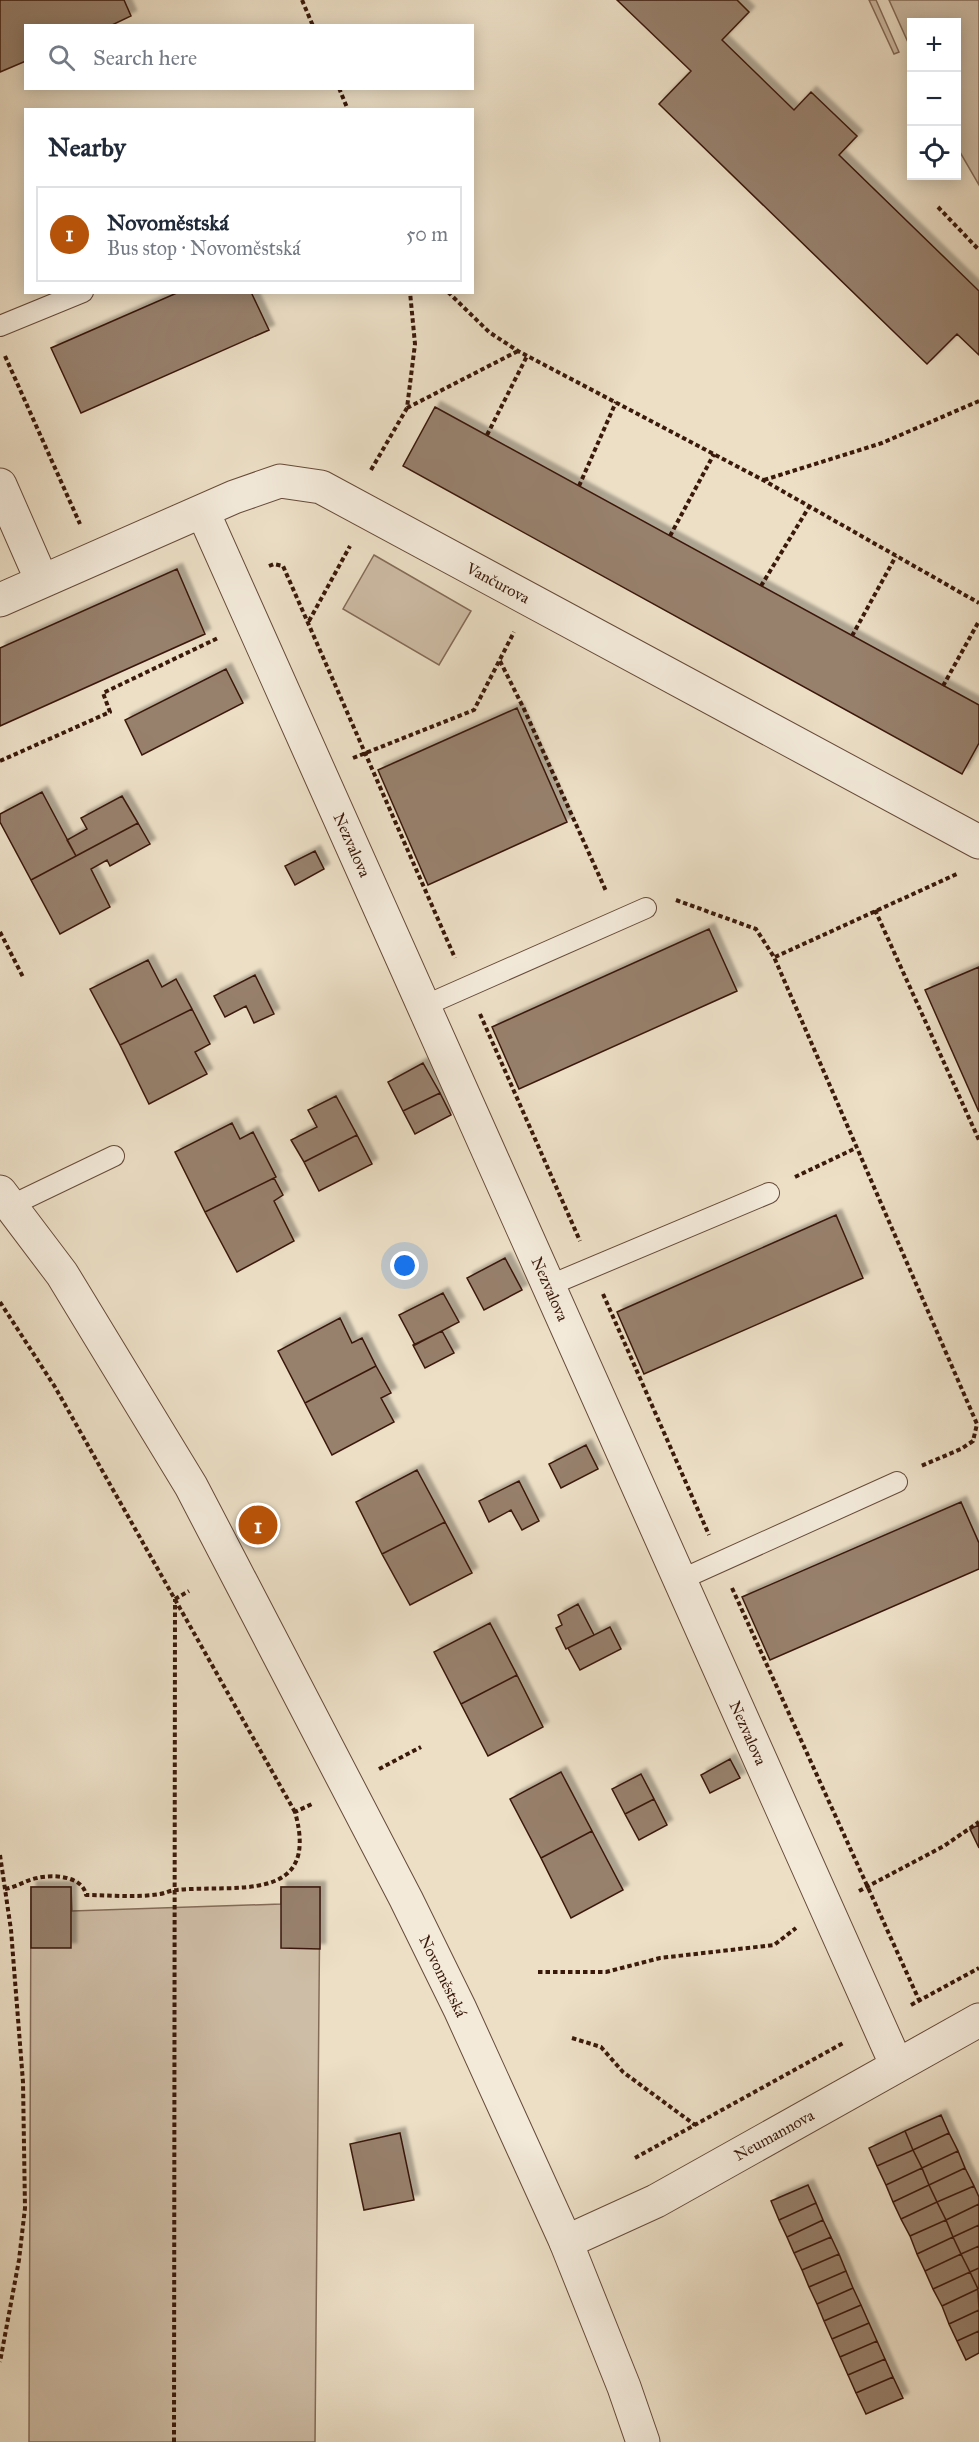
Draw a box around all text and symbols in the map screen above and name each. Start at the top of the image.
map controls [907,18,961,180]
button: + [907,18,961,72]
search box [24,24,474,90]
icon: search [45,41,78,74]
text: Search here [93,44,197,71]
button: − [907,72,961,126]
button: locate [907,126,961,180]
text: Nearby [48,131,126,163]
text: Novoměstská [107,209,229,236]
text: 1 [66,222,73,246]
text: 50 m [406,222,448,246]
text: Bus stop · Novoměstská [107,236,301,260]
street label: Vančurova [462,558,533,608]
street label: Nezvalova [329,810,375,880]
your location [390,1251,419,1280]
street label: Nezvalova [527,1254,573,1324]
pin: 1 [238,1502,278,1547]
street label: Nezvalova [725,1698,771,1768]
street label: Novoměstská [415,1932,471,2020]
street label: Neumannova [731,2105,818,2165]

